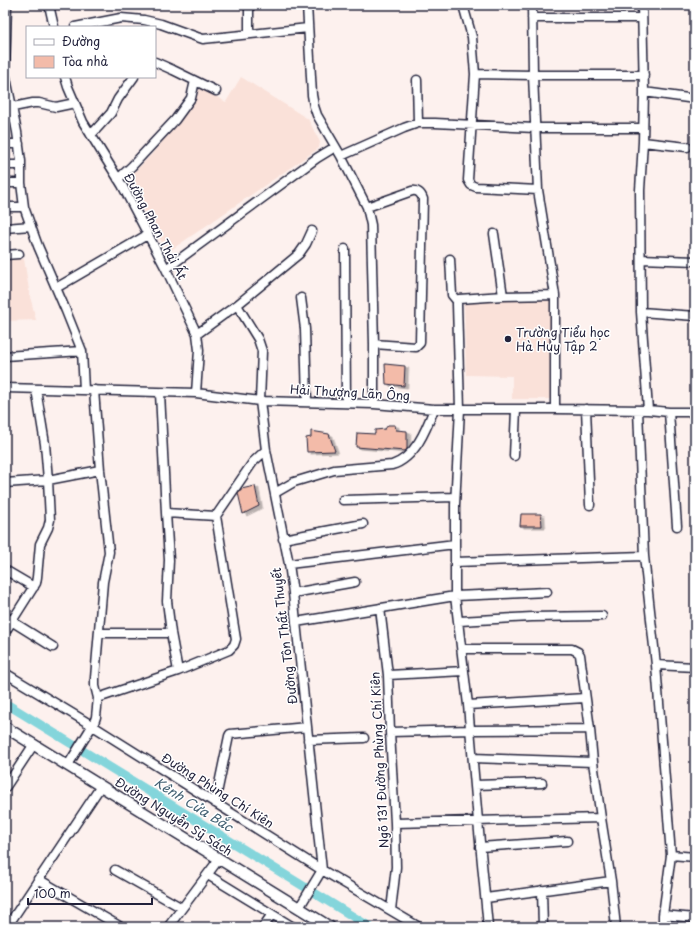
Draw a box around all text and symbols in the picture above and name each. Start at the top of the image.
legend [26,26,156,78]
text: Đường [62,32,100,50]
text: Tòa nhà [62,52,109,70]
street label: Đường Phan Thái Ất [120,169,192,283]
place label: Trường Tiểu học Hà Huy Tập 2 [516,323,610,355]
marker: Trường Tiểu học Hà Huy Tập 2 [503,334,513,344]
street label: Hải Thượng Lãn Ông [289,380,411,404]
street label: Đường Tôn Thất Thuyết [267,566,301,705]
street label: Ngõ 131 Đường Phùng Chí Kiên [365,671,393,849]
street label: Đường Phùng Chí Kiên [158,748,278,832]
street label: Đường Nguyễn Sỹ Sách [112,772,236,860]
water label: Kênh Cửa Bắc [151,772,238,836]
scale bar [28,880,152,906]
text: 100 m [34,884,71,902]

